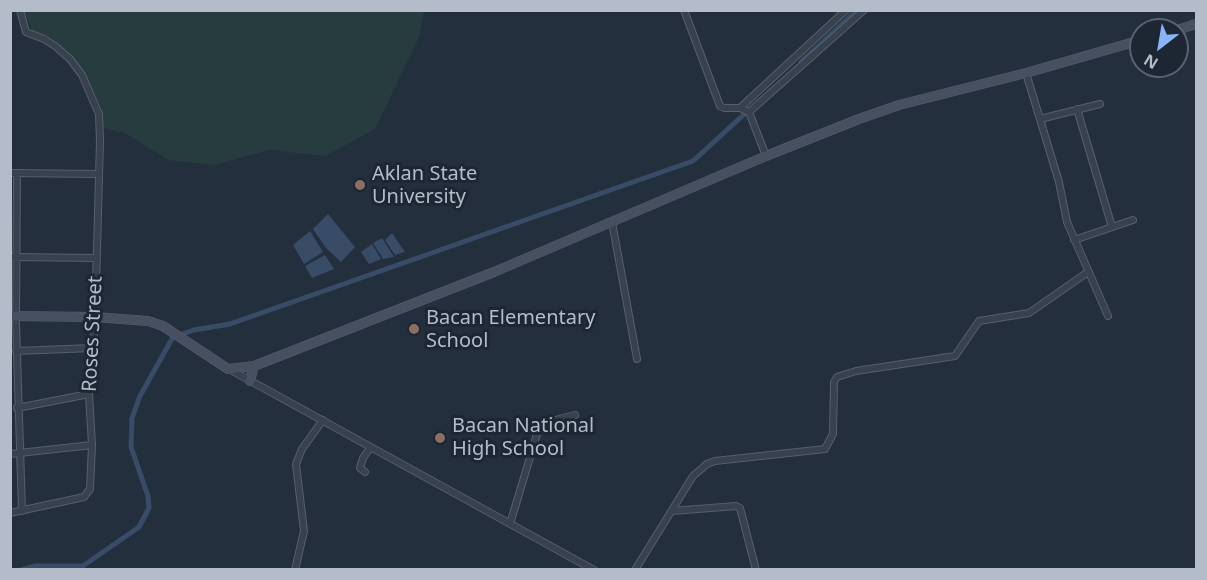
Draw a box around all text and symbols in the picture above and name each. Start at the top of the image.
north arrow [1129,18,1189,78]
text: N [1140,49,1162,74]
place label: Aklan State University [372,162,477,209]
marker: Aklan State University [353,178,367,192]
street label: Roses Street [78,275,108,393]
place label: Bacan Elementary School [426,306,595,353]
marker: Bacan Elementary School [407,322,421,336]
place label: Bacan National High School [452,414,594,461]
marker: Bacan National High School [433,431,447,445]

